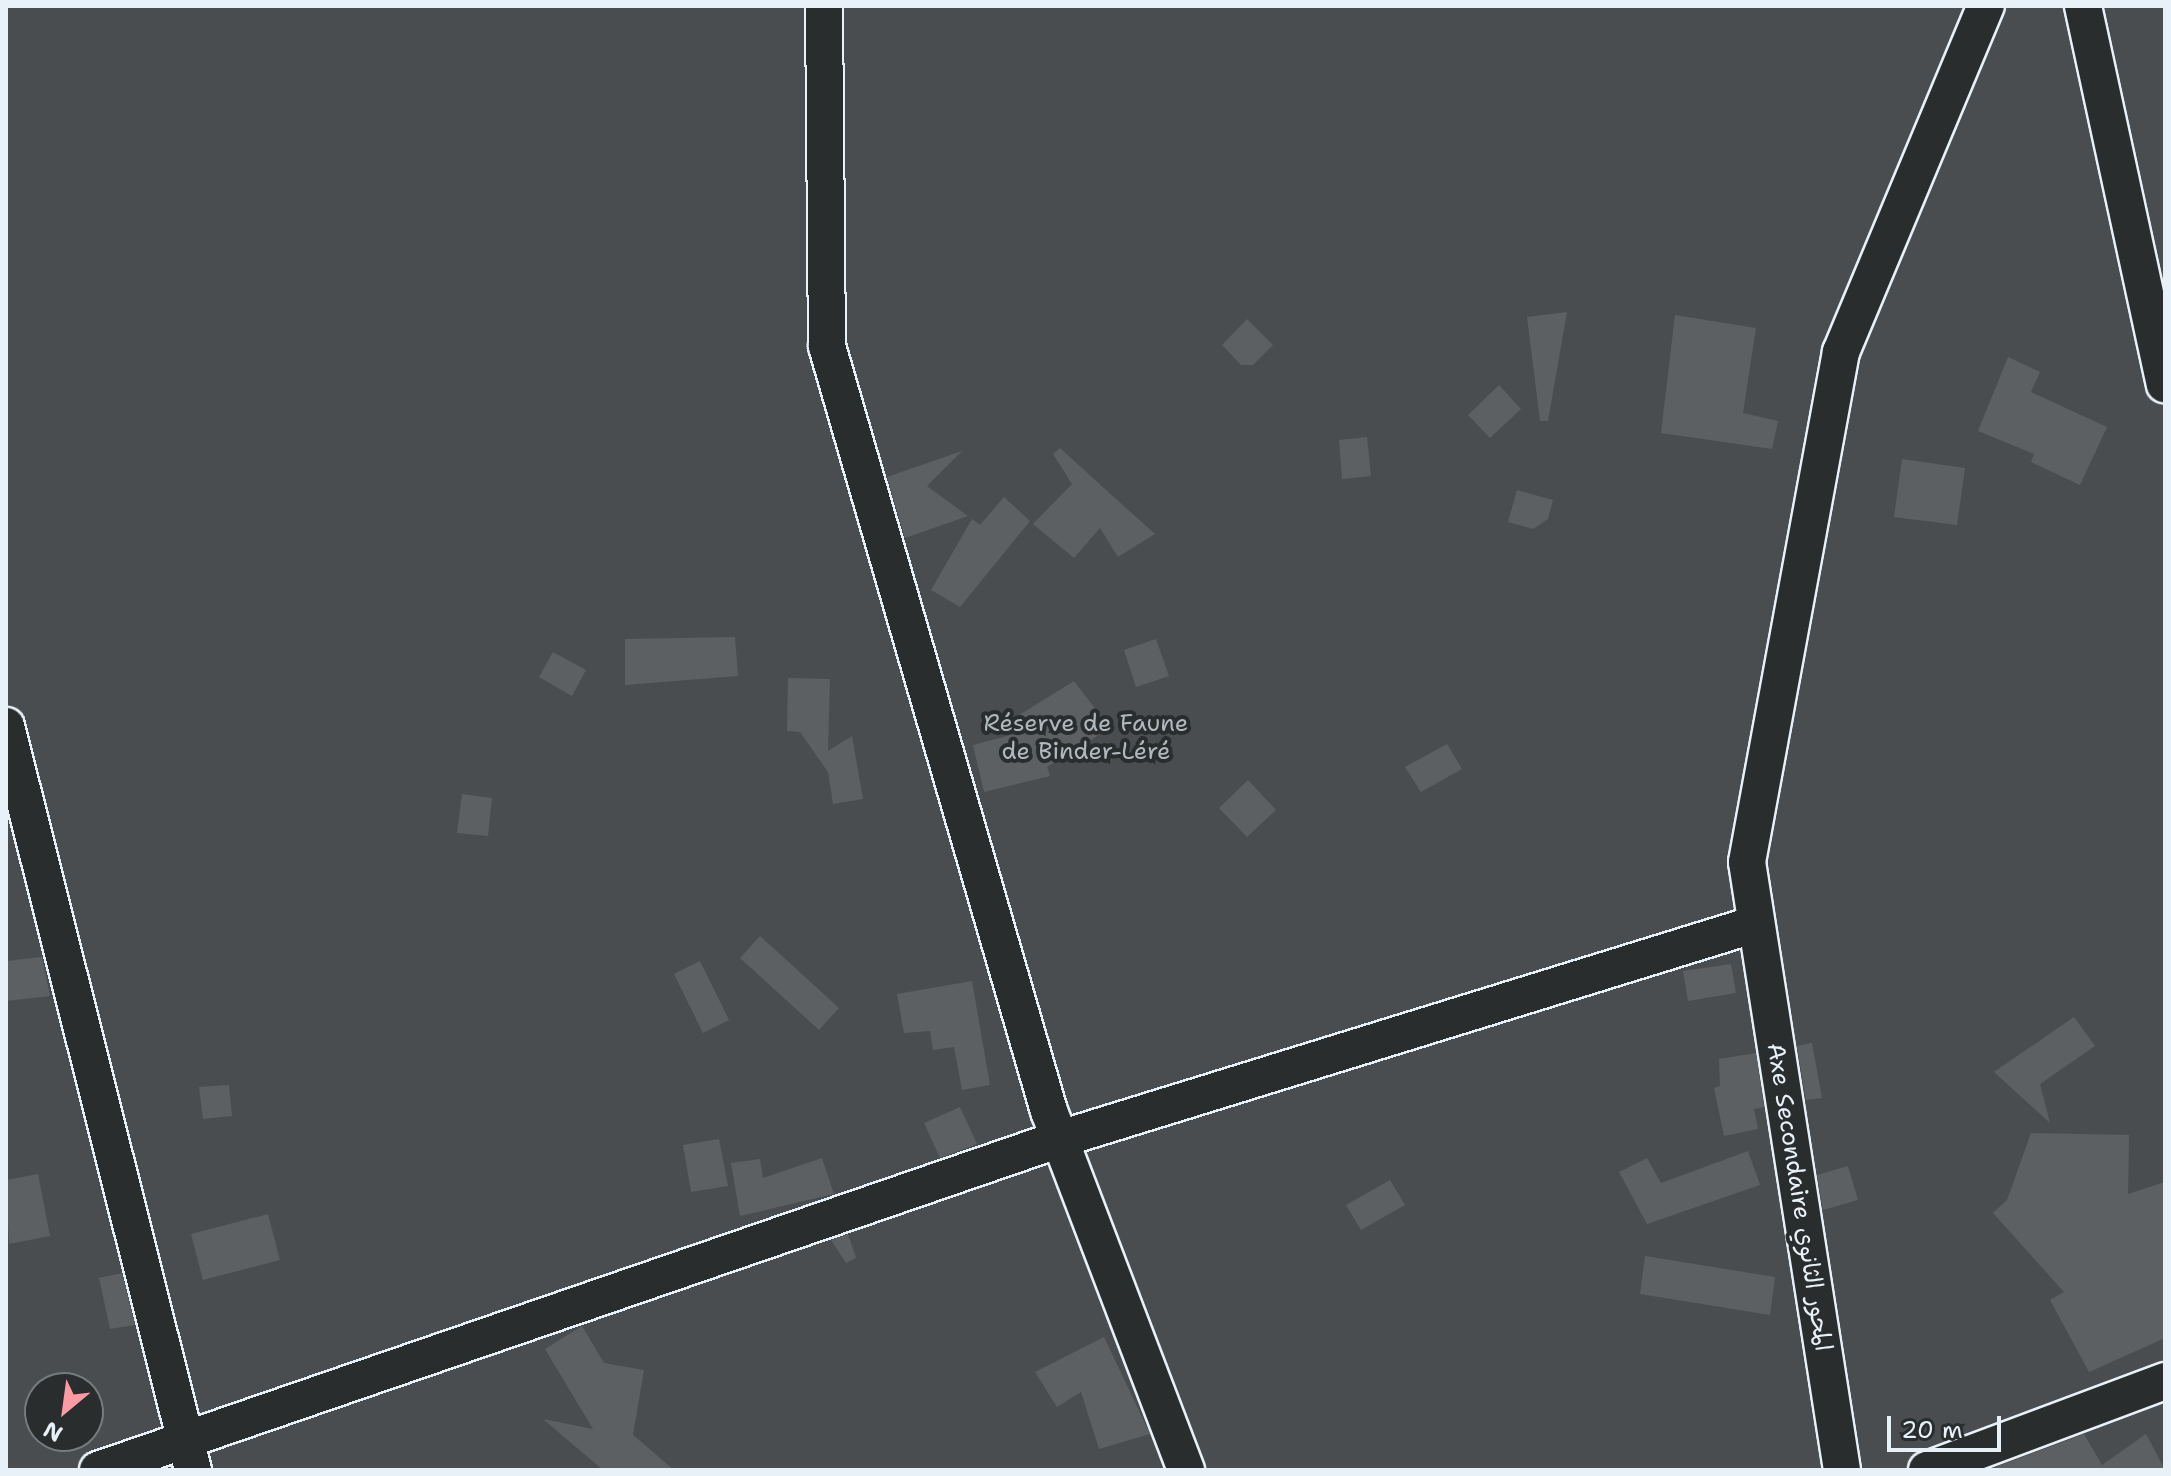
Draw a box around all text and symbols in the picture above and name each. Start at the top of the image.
park label: Réserve de Faune de Binder-Léré [984,710,1188,766]
street label: Axe Secondaire المحور الثانوي [1760,1041,1838,1353]
north arrow [24,1372,104,1452]
scale bar [1891,1400,2005,1450]
text: 20 m [1901,1414,1963,1446]
text: N [38,1415,68,1449]

